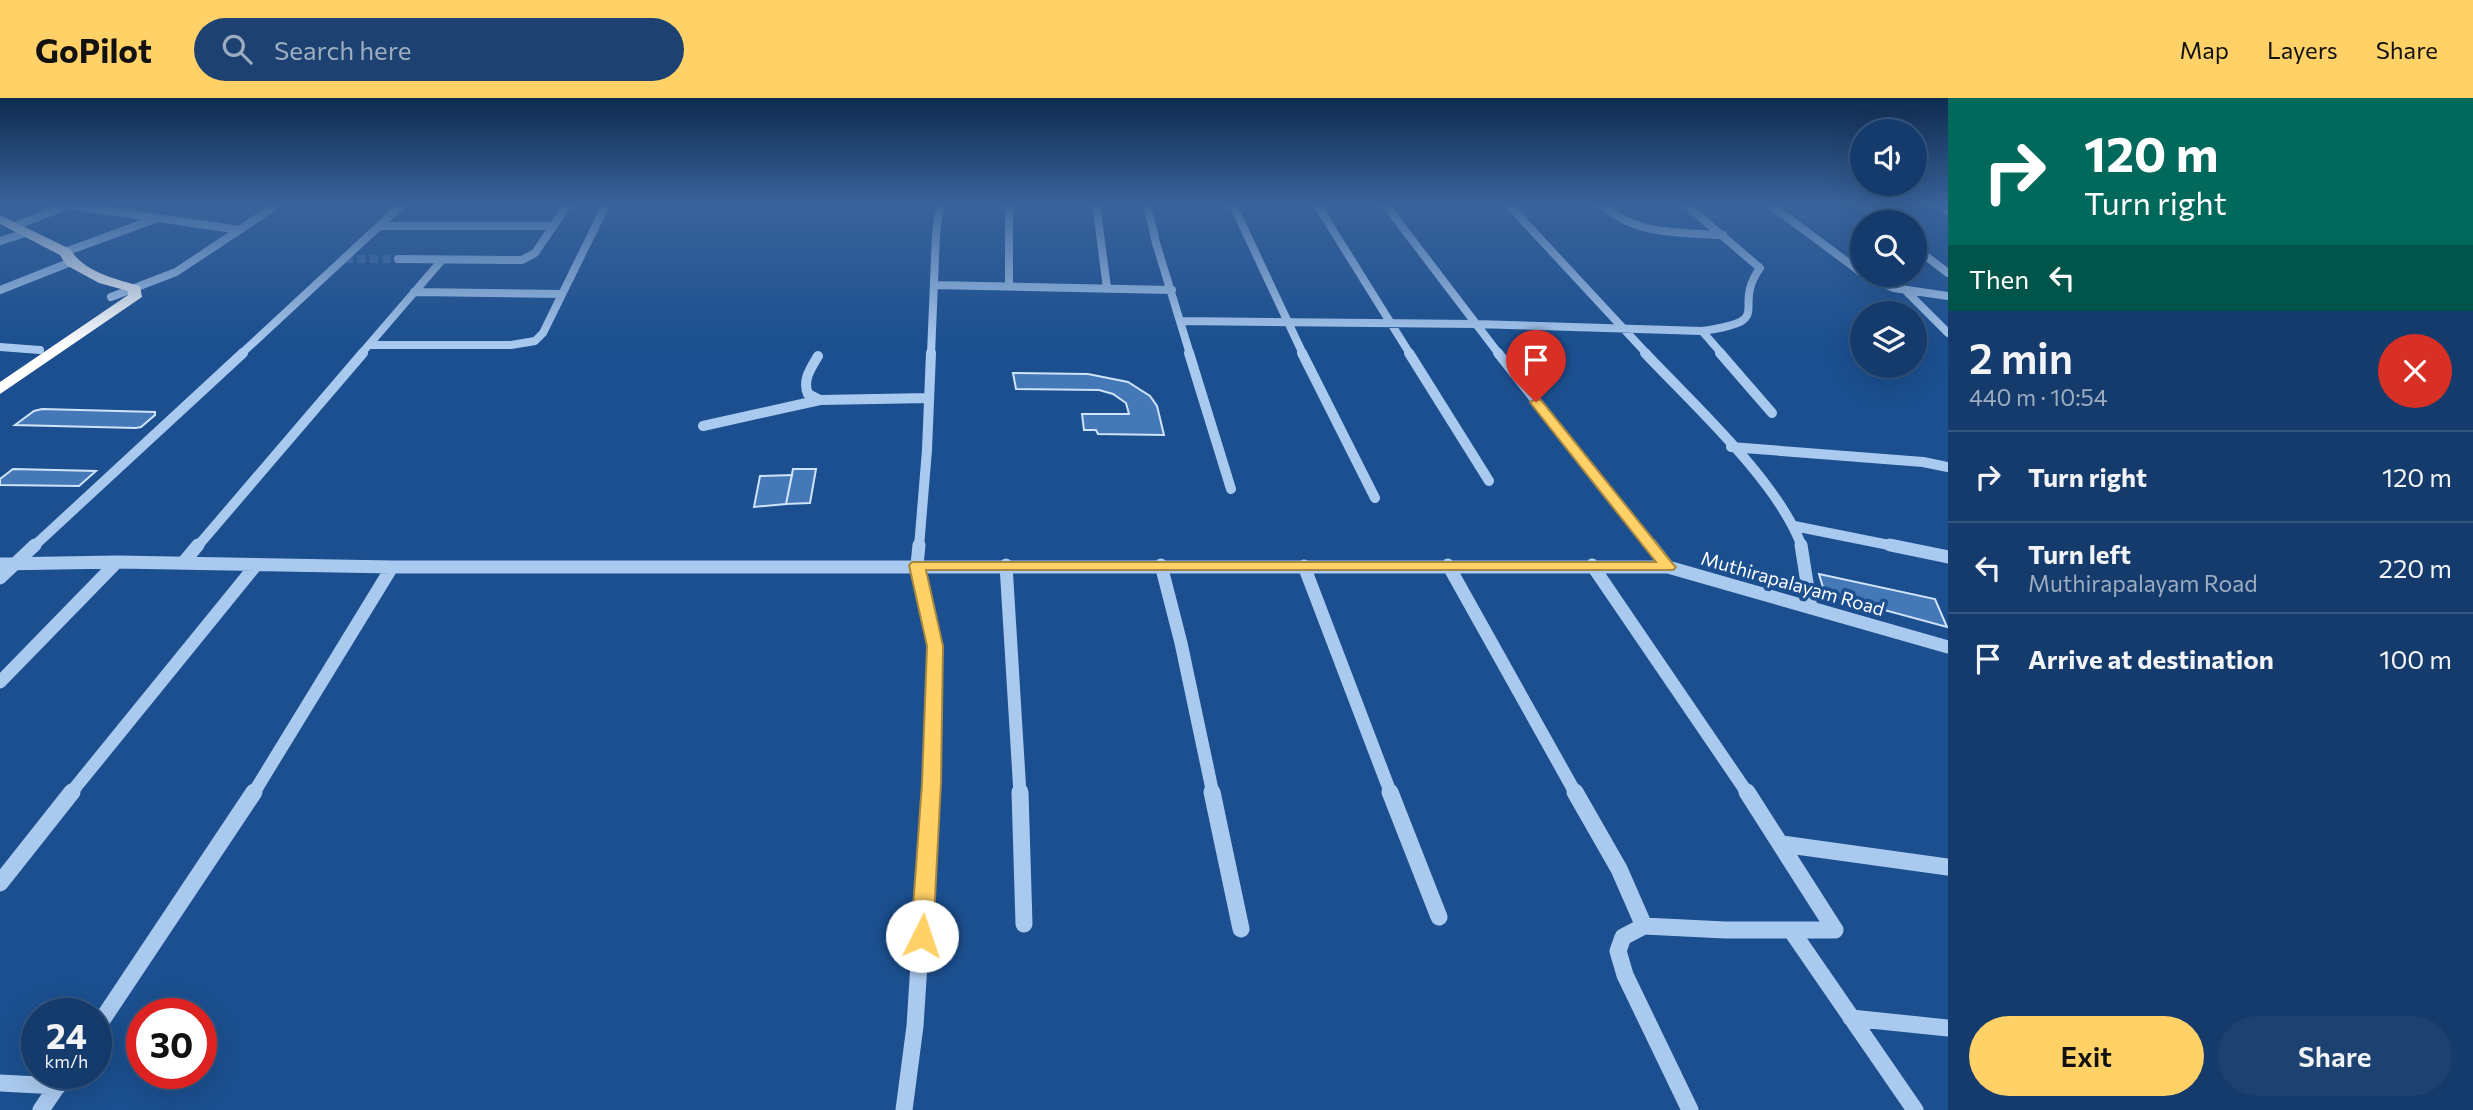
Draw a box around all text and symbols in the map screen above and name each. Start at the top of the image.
search box [194,18,684,81]
text: GoPilot [35,29,152,70]
icon: search [218,30,256,68]
text: Search here [274,34,411,65]
text: Map [2180,35,2229,64]
text: Layers [2267,35,2338,64]
text: Share [2376,35,2438,64]
map controls [1850,119,1927,378]
button: sound [1850,119,1927,196]
text: 120 m [2084,122,2218,182]
icon: right [1969,126,2060,217]
text: Turn right [2084,182,2227,222]
button: search [1850,210,1927,287]
icon: left [2043,259,2081,297]
text: Then [1969,263,2029,294]
button: layers [1850,301,1927,378]
pin [1506,330,1566,402]
text: 2 min [1969,331,2073,383]
button: close [2378,334,2452,408]
icon: arrive [1517,341,1555,379]
text: 440 m · 10:54 [1969,383,2108,411]
icon: right [1969,458,2007,496]
text: Turn right [2028,461,2147,492]
text: 120 m [2382,461,2452,492]
text: Turn left [2028,538,2131,569]
street label: Muthirapalayam Road [1699,546,1887,620]
icon: left [1969,549,2007,587]
text: 220 m [2379,552,2452,583]
text: Muthirapalayam Road [2028,569,2257,597]
icon: arrive [1969,640,2007,678]
text: Arrive at destination [2028,643,2274,674]
text: 100 m [2379,643,2452,674]
position arrow [885,899,959,973]
speed limit sign: 30 [126,998,217,1089]
text: 24 [46,1013,87,1056]
button: Exit [1969,1016,2204,1096]
button: Share [2218,1016,2452,1096]
text: km/h [45,1050,88,1072]

